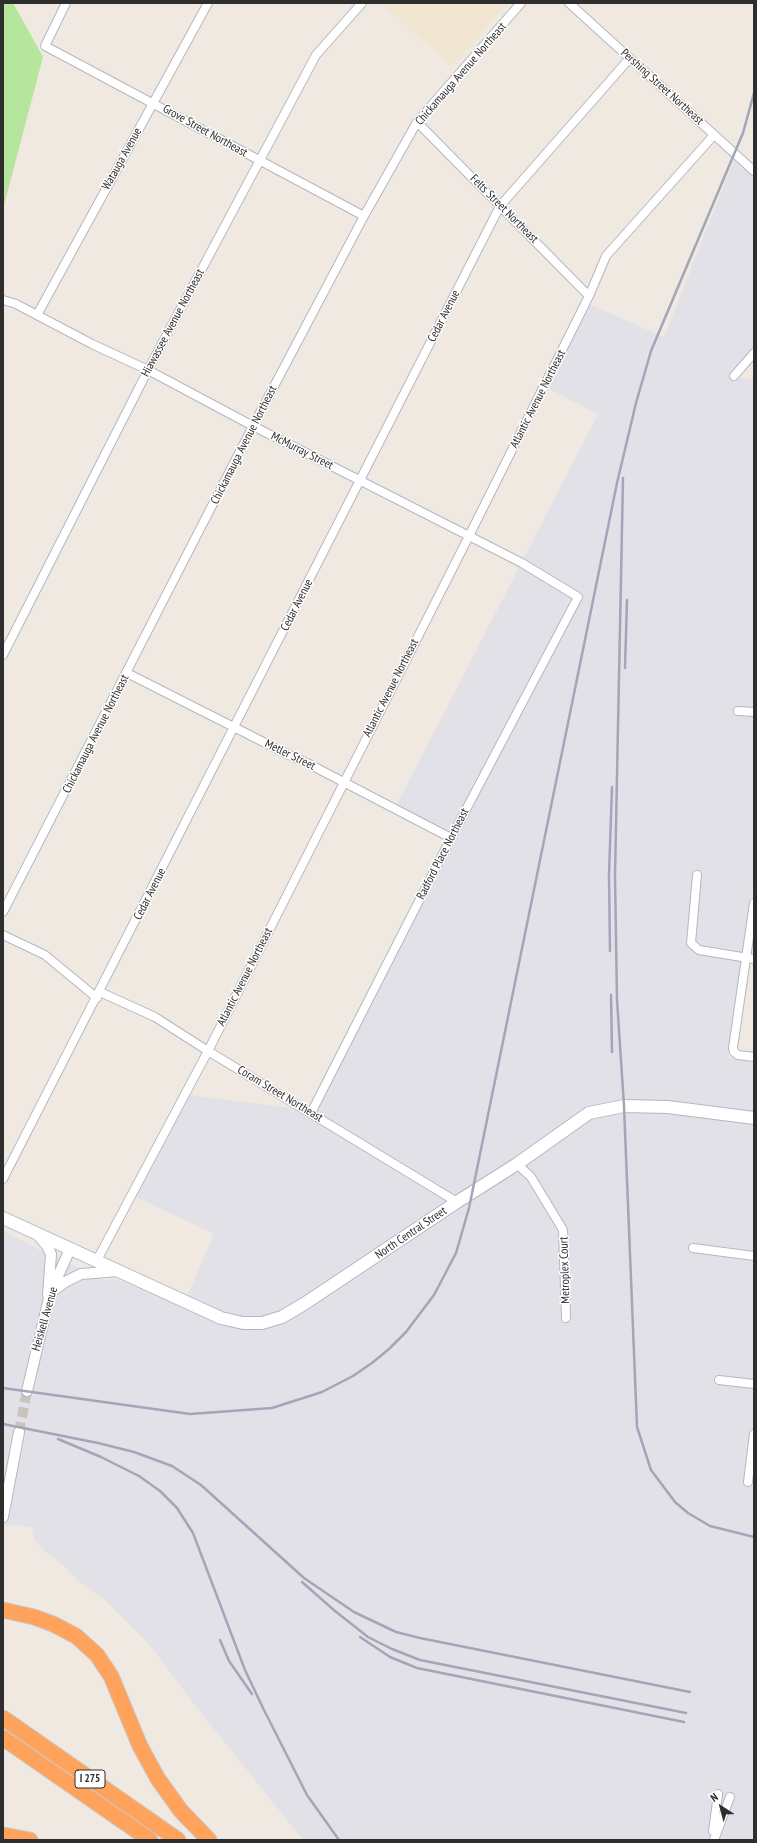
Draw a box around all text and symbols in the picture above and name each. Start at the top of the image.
street label: Chickamauga Avenue Northeast [413,20,509,128]
street label: Pershing Street Northeast [618,46,706,128]
street label: Grove Street Northeast [160,102,250,160]
street label: Watauga Avenue [99,125,145,193]
street label: Felts Street Northeast [467,172,541,246]
street label: Hiawassee Avenue Northeast [138,267,208,379]
street label: Cedar Avenue [425,288,463,344]
street label: Atlantic Avenue Northeast [507,348,569,450]
street label: Chickamauga Avenue Northeast [208,383,280,507]
street label: McMurray Street [268,429,336,473]
street label: Cedar Avenue [278,577,316,633]
street label: Atlantic Avenue Northeast [360,637,422,739]
street label: Chickamauga Avenue Northeast [60,672,132,796]
street label: Metler Street [262,737,318,773]
street label: Radford Place Northeast [414,806,472,902]
street label: Cedar Avenue [131,866,169,922]
street label: Atlantic Avenue Northeast [214,926,276,1028]
street label: Coram Street Northeast [235,1063,325,1125]
street label: North Central Street [372,1204,450,1262]
street label: Metroplex Court [557,1236,573,1304]
street label: Heiskell Avenue [29,1285,61,1353]
road number: I 275 [75,1770,105,1788]
north arrow [701,1787,741,1827]
text: N [707,1790,720,1805]

